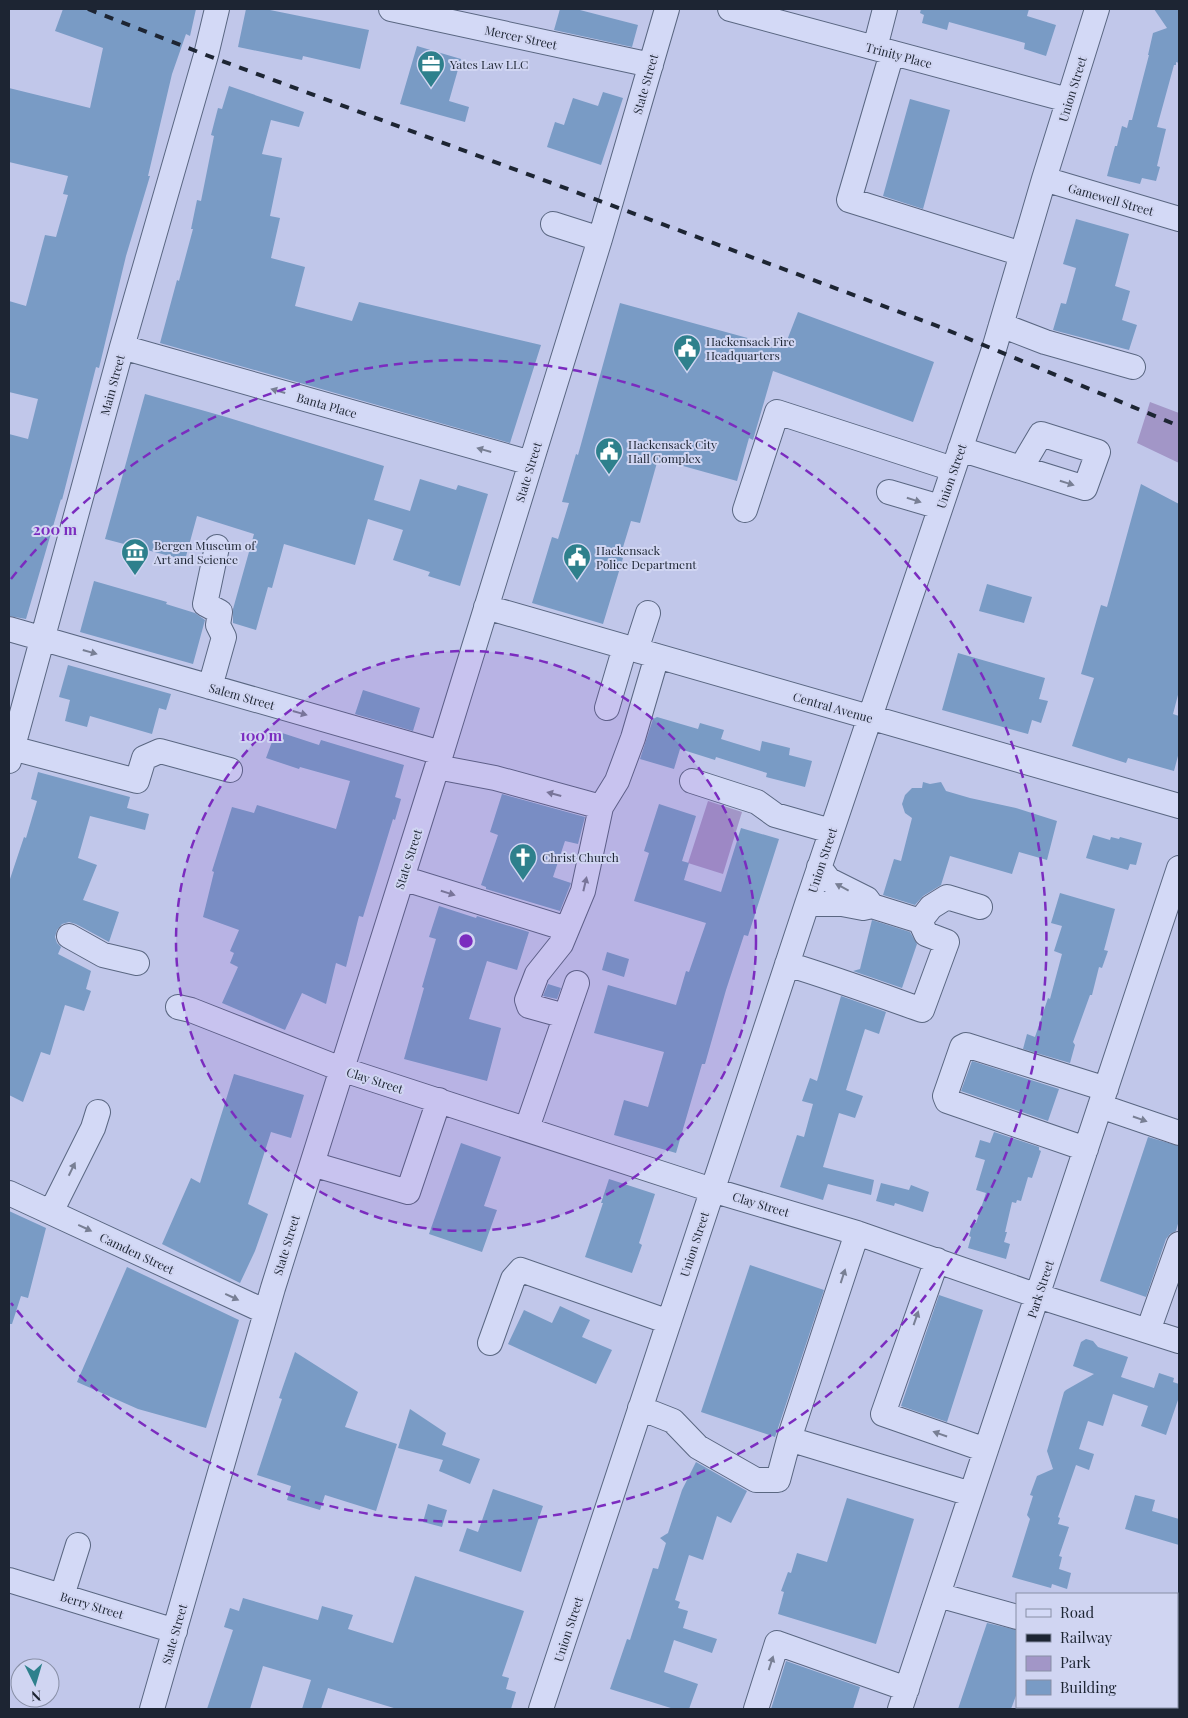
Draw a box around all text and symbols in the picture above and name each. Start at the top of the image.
street label: Mercer Street [483,22,559,53]
street label: Trinity Place [864,38,934,72]
office icon: Yates Law LLC [416,49,446,88]
street label: State Street [629,51,661,116]
street label: Union Street [1054,54,1090,124]
place label: Yates Law LLC [449,56,528,72]
street label: Gamewell Street [1066,179,1156,219]
public building icon: Hackensack Fire Headquarters [672,333,702,372]
place label: Hackensack Fire Headquarters [706,333,794,363]
street label: Main Street [96,352,128,417]
one-way arrow [270,387,285,395]
street label: Banta Place [295,389,359,421]
public building icon: Hackensack City Hall Complex [594,436,624,475]
place label: Hackensack City Hall Complex [628,436,717,466]
street label: State Street [511,439,545,504]
street label: Union Street [932,441,970,511]
one-way arrow [477,446,492,454]
one-way arrow [1060,479,1075,487]
one-way arrow [907,496,922,504]
text: 200 m [33,519,78,539]
museum icon: Bergen Museum of Art and Science [120,537,150,576]
place label: Bergen Museum of Art and Science [153,537,256,567]
public building icon: Hackensack Police Department [562,542,592,581]
place label: Hackensack Police Department [596,542,697,572]
one-way arrow [82,649,97,657]
street label: Salem Street [207,679,277,713]
street label: Central Avenue [791,688,875,726]
one-way arrow [292,709,307,717]
text: 100 m [240,725,283,745]
one-way arrow [546,789,561,797]
street label: Union Street [804,825,840,895]
street label: State Street [391,826,425,891]
church icon: Christ Church [508,842,538,881]
place label: Christ Church [542,849,619,865]
one-way arrow [581,876,589,891]
one-way arrow [834,883,849,891]
one-way arrow [441,889,456,897]
centre of rings [457,932,475,950]
street label: Clay Street [345,1063,406,1097]
one-way arrow [1133,1115,1148,1123]
one-way arrow [68,1162,76,1176]
street label: Clay Street [731,1188,792,1220]
street label: Union Street [676,1209,712,1279]
street label: State Street [269,1212,303,1277]
one-way arrow [78,1225,92,1233]
street label: Camden Street [97,1229,177,1278]
street label: Park Street [1023,1257,1057,1320]
one-way arrow [839,1268,847,1283]
one-way arrow [225,1293,239,1301]
one-way arrow [913,1311,920,1326]
one-way arrow [933,1430,948,1437]
street label: Berry Street [58,1588,126,1622]
legend [1016,1593,1178,1708]
street label: Union Street [550,1594,586,1664]
street label: State Street [158,1601,190,1666]
text: Road [1060,1602,1094,1622]
text: Railway [1060,1627,1113,1647]
text: Park [1060,1652,1092,1672]
one-way arrow [768,1655,776,1670]
north arrow [10,1658,60,1708]
text: Building [1060,1677,1117,1697]
text: N [30,1687,42,1706]

